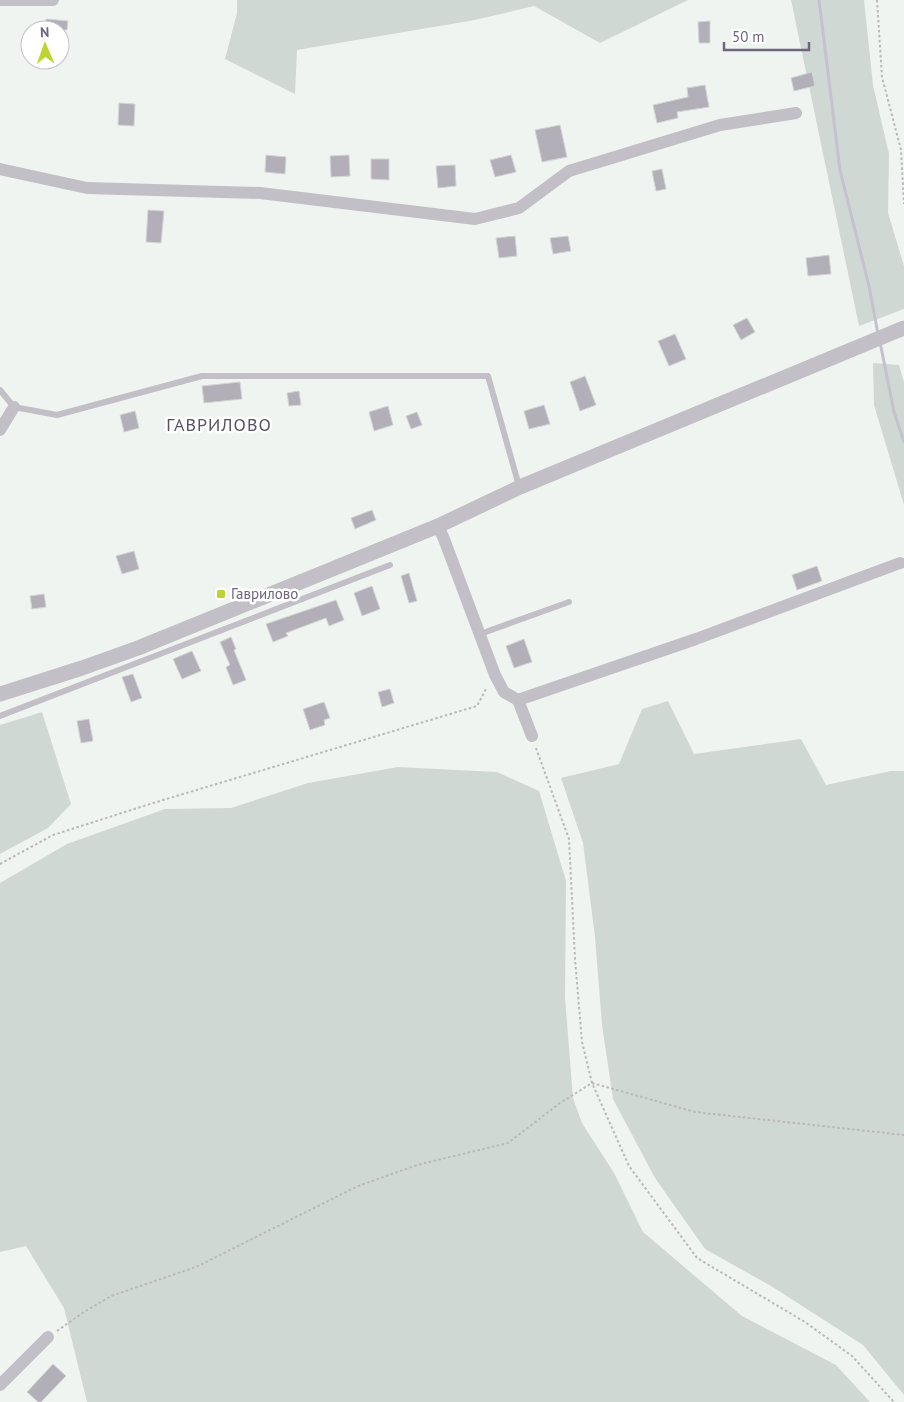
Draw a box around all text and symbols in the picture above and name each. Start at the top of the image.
north arrow [20,20,70,70]
scale bar [724,20,809,52]
text: N [40,23,49,41]
text: 50 m [732,27,765,46]
district label: ГАВРИЛОВО [166,413,272,436]
place label: Гаврилово [231,584,298,603]
marker: Гаврилово [215,588,227,600]

